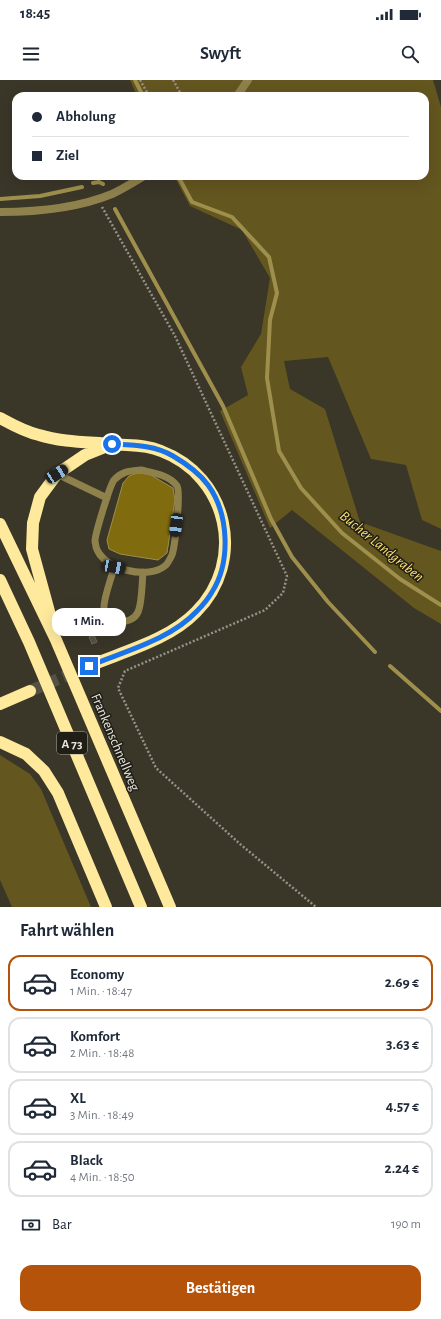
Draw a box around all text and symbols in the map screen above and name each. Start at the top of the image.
text: 18:45 [20,6,50,21]
icon: menu [20,43,42,65]
icon: search [399,43,421,65]
text: Swyft [200,45,241,63]
text: Abholung [56,109,116,124]
text: Ziel [56,148,79,163]
route start [103,435,121,453]
car [44,462,70,486]
water label: Bucher Landgraben [337,508,426,585]
car [169,512,183,538]
car [101,559,127,575]
callout: 1 Min. [52,608,126,636]
text: 1 Min. [74,615,104,628]
route end [80,657,98,675]
street label: Frankenschnellweg [88,692,142,793]
road number: A 73 [57,732,87,754]
text: Fahrt wählen [20,922,114,940]
icon: car [22,965,58,1001]
text: Economy [70,967,124,982]
text: 2.69 € [385,975,419,990]
text: 1 Min. · 18:47 [70,985,132,998]
icon: car [22,1027,58,1063]
text: Komfort [70,1029,120,1044]
text: 3.63 € [386,1037,419,1052]
text: 2 Min. · 18:48 [70,1047,134,1060]
icon: car [22,1089,58,1125]
text: XL [70,1091,86,1106]
text: 4.57 € [386,1099,419,1114]
text: 3 Min. · 18:49 [70,1109,134,1122]
icon: car [22,1151,58,1187]
text: Black [70,1153,103,1168]
text: 2.24 € [385,1161,419,1176]
text: 4 Min. · 18:50 [70,1171,135,1184]
icon: cash [20,1214,42,1236]
text: Bar [52,1217,72,1232]
text: 190 m [391,1218,421,1231]
button: Bestätigen [20,1265,421,1311]

